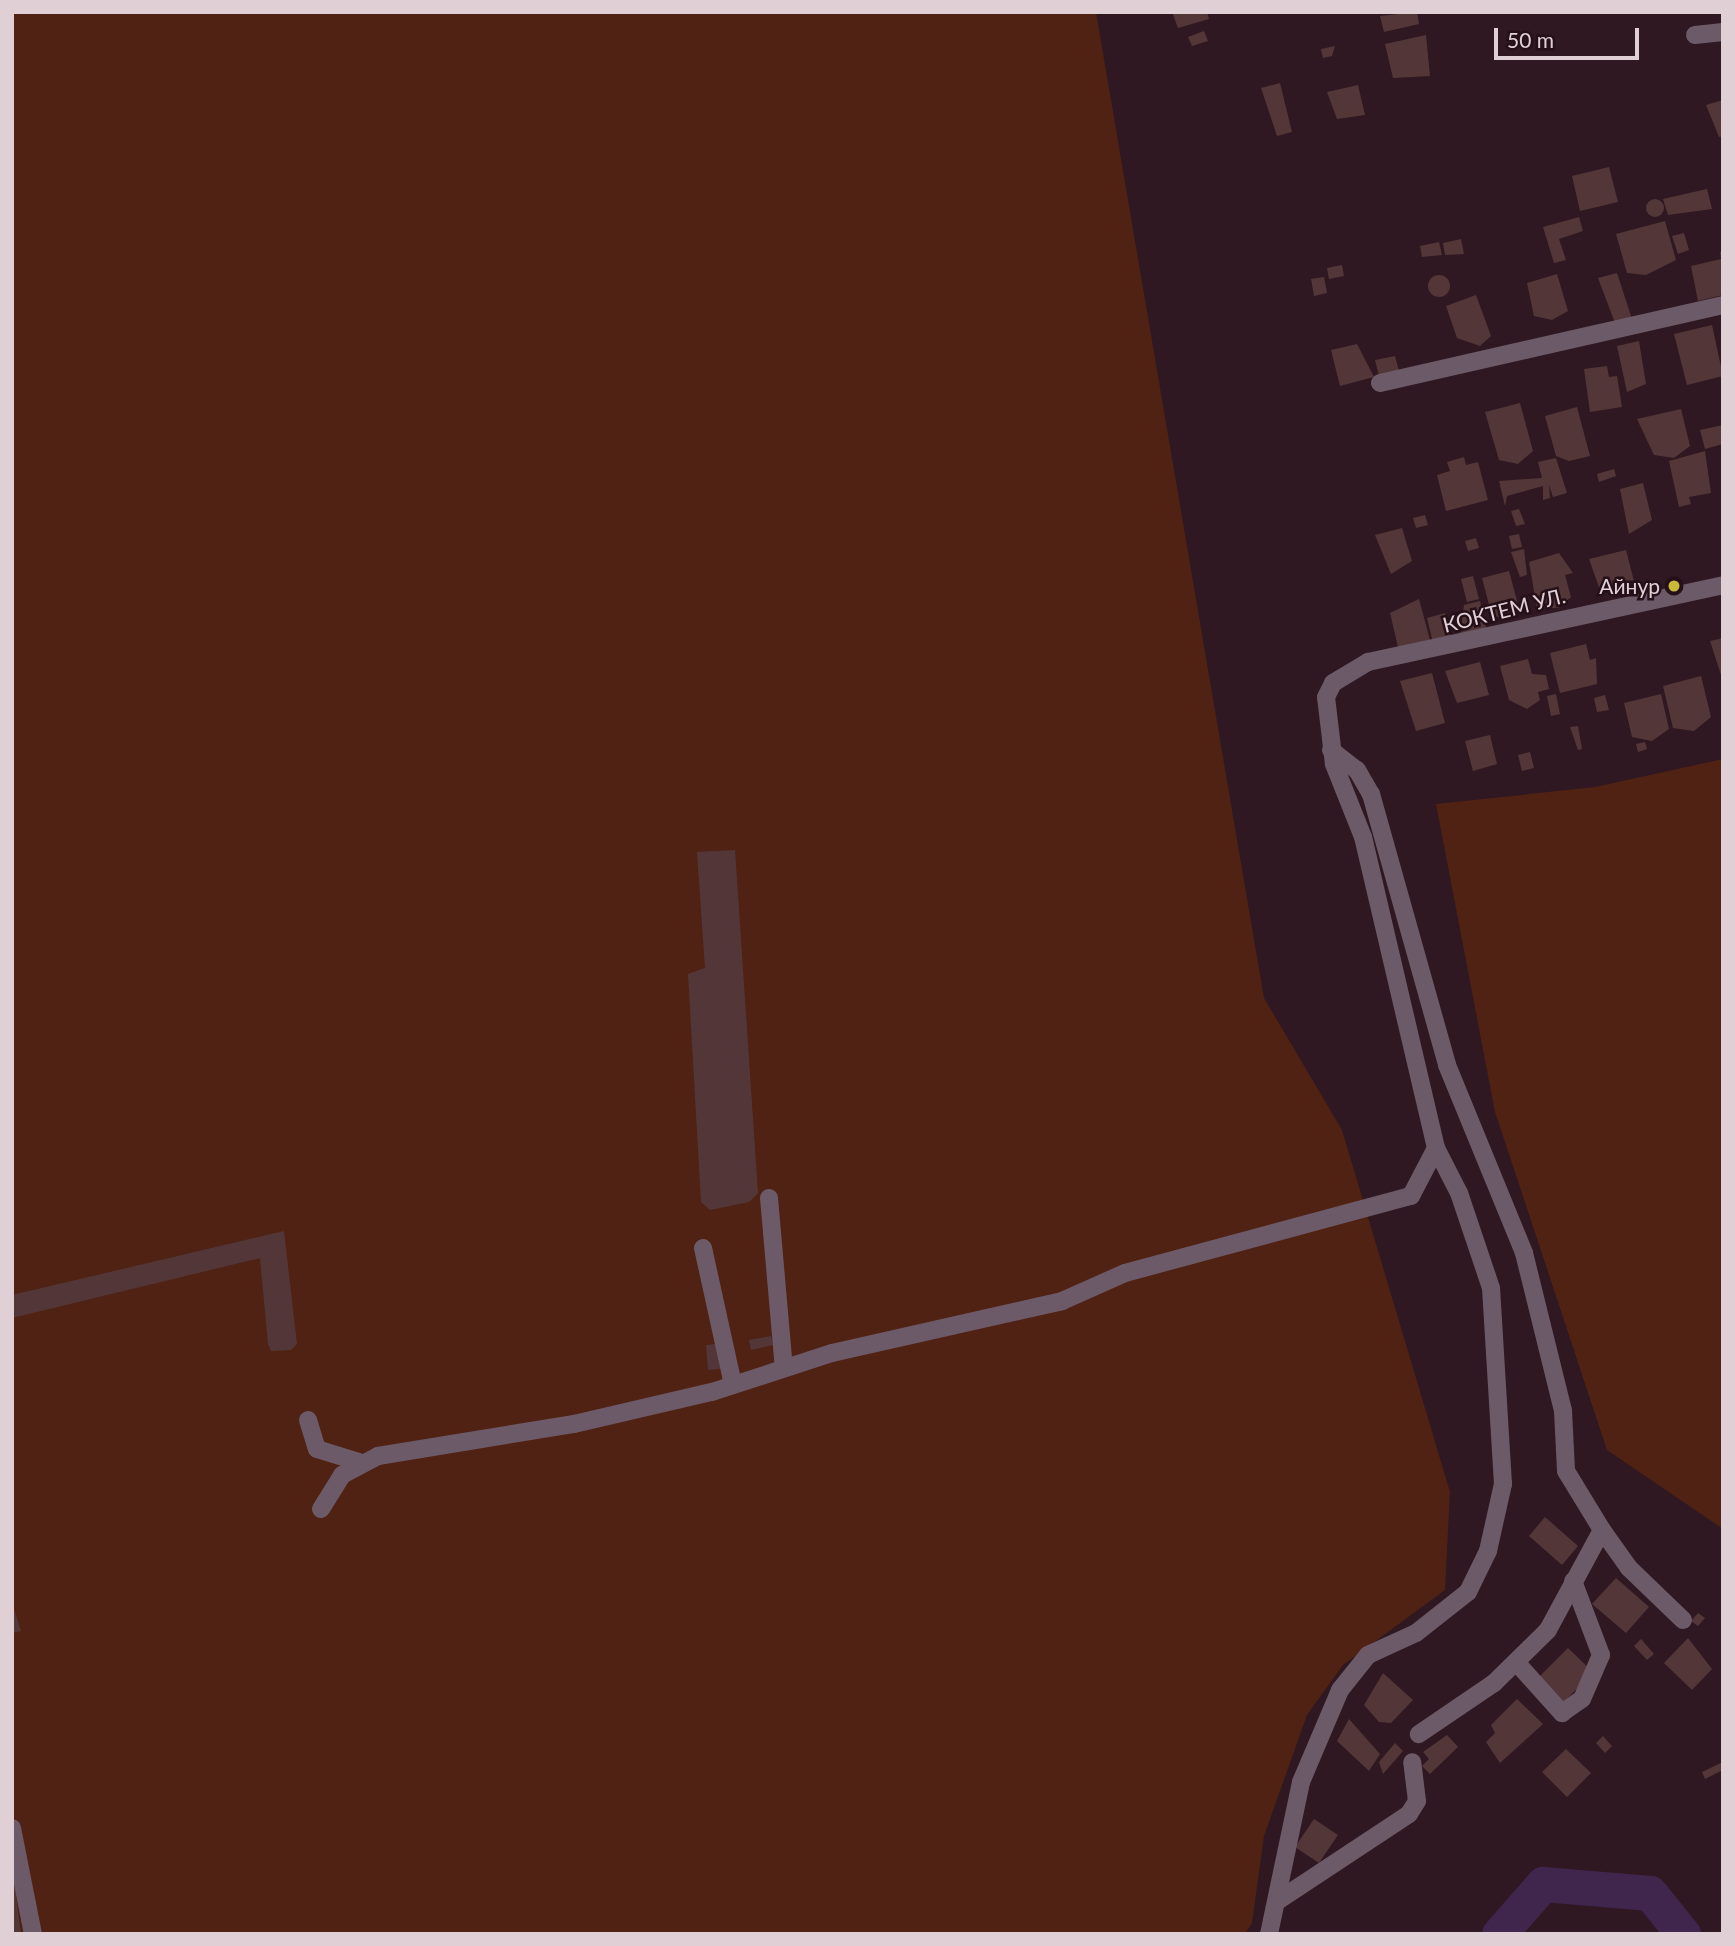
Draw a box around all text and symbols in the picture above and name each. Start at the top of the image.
scale bar [1497,14,1642,58]
text: 50 m [1507,27,1554,52]
place label: Айнур [1599,573,1660,599]
marker: Айнур [1666,578,1682,594]
street label: КОКТЕМ УЛ. [1440,583,1568,637]

